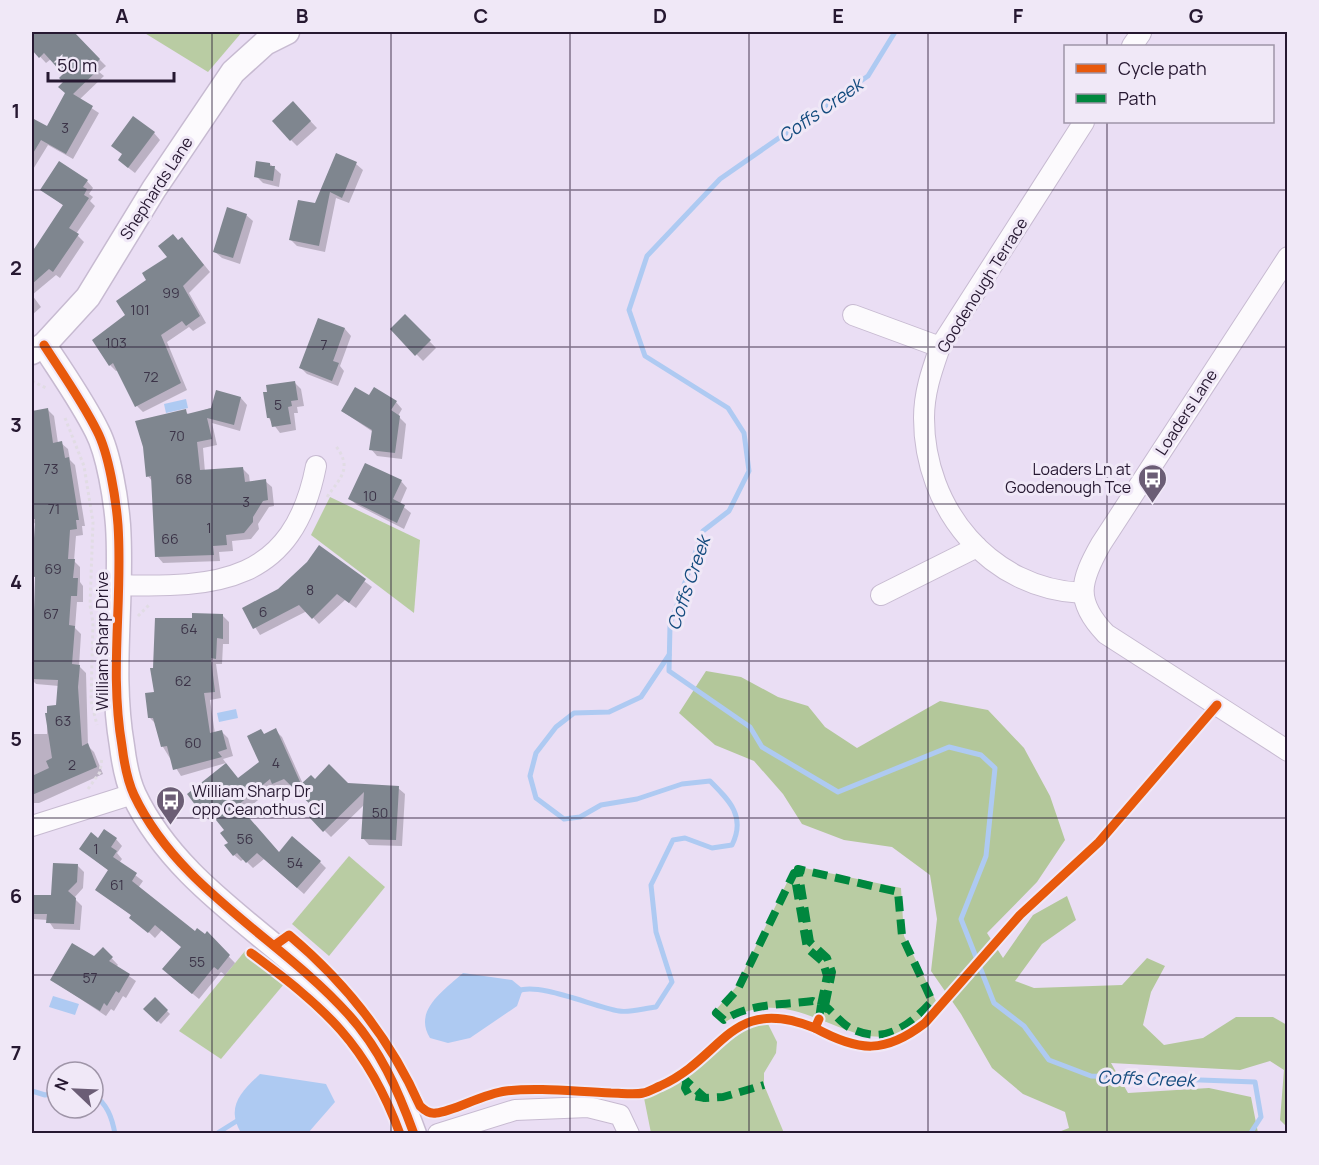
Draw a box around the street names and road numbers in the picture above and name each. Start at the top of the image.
street label: Shephards Lane [114,132,198,244]
street label: Goodenough Terrace [932,213,1032,357]
street label: Loaders Lane [1150,365,1222,459]
street label: William Sharp Drive [91,571,113,711]

